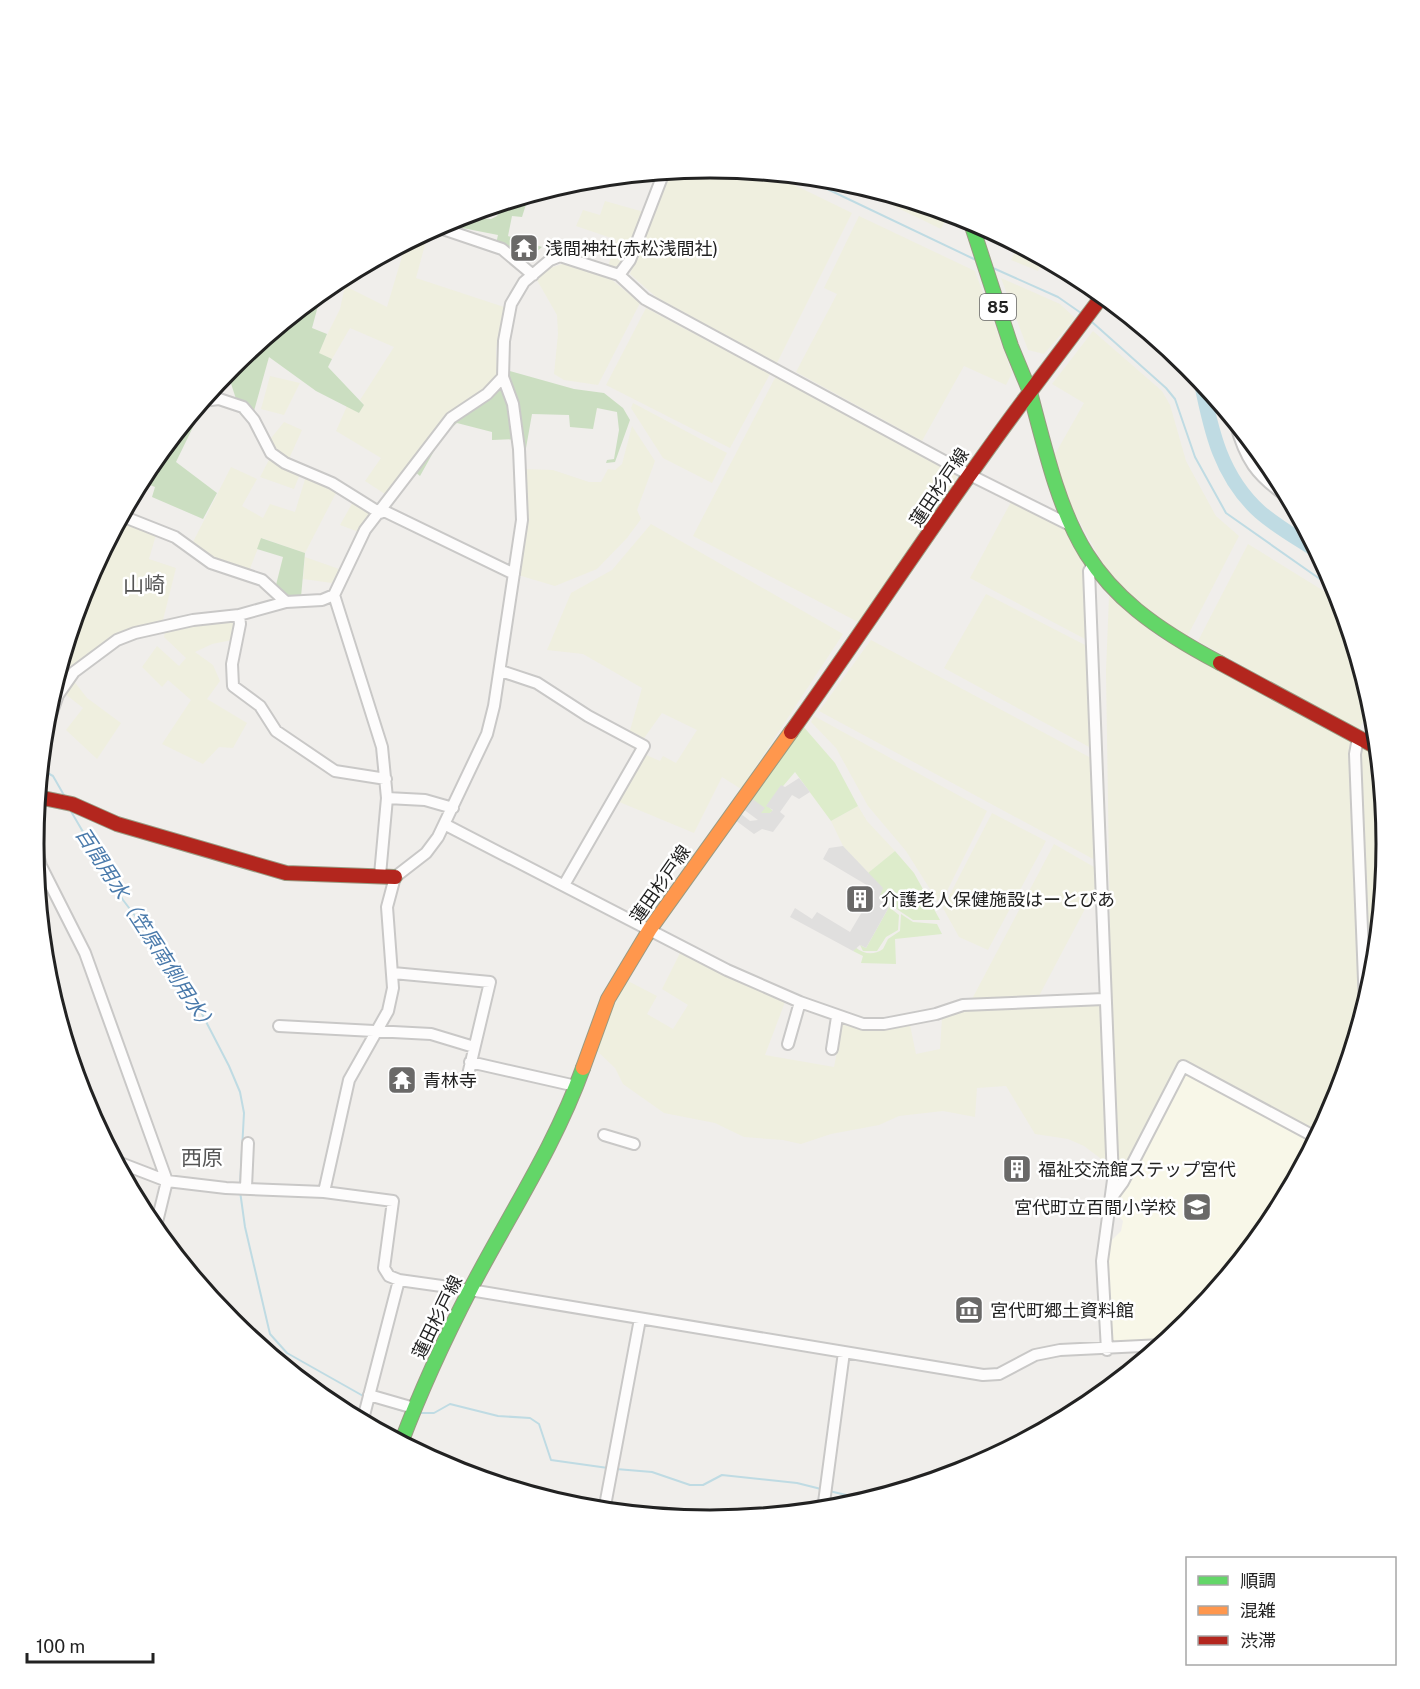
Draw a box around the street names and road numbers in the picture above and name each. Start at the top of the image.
road number: 85 [980,294,1016,320]
street label: 蓮田杉戸線 [905,444,973,530]
street label: 蓮田杉戸線 [626,841,694,927]
street label: 蓮田杉戸線 [408,1272,466,1362]

